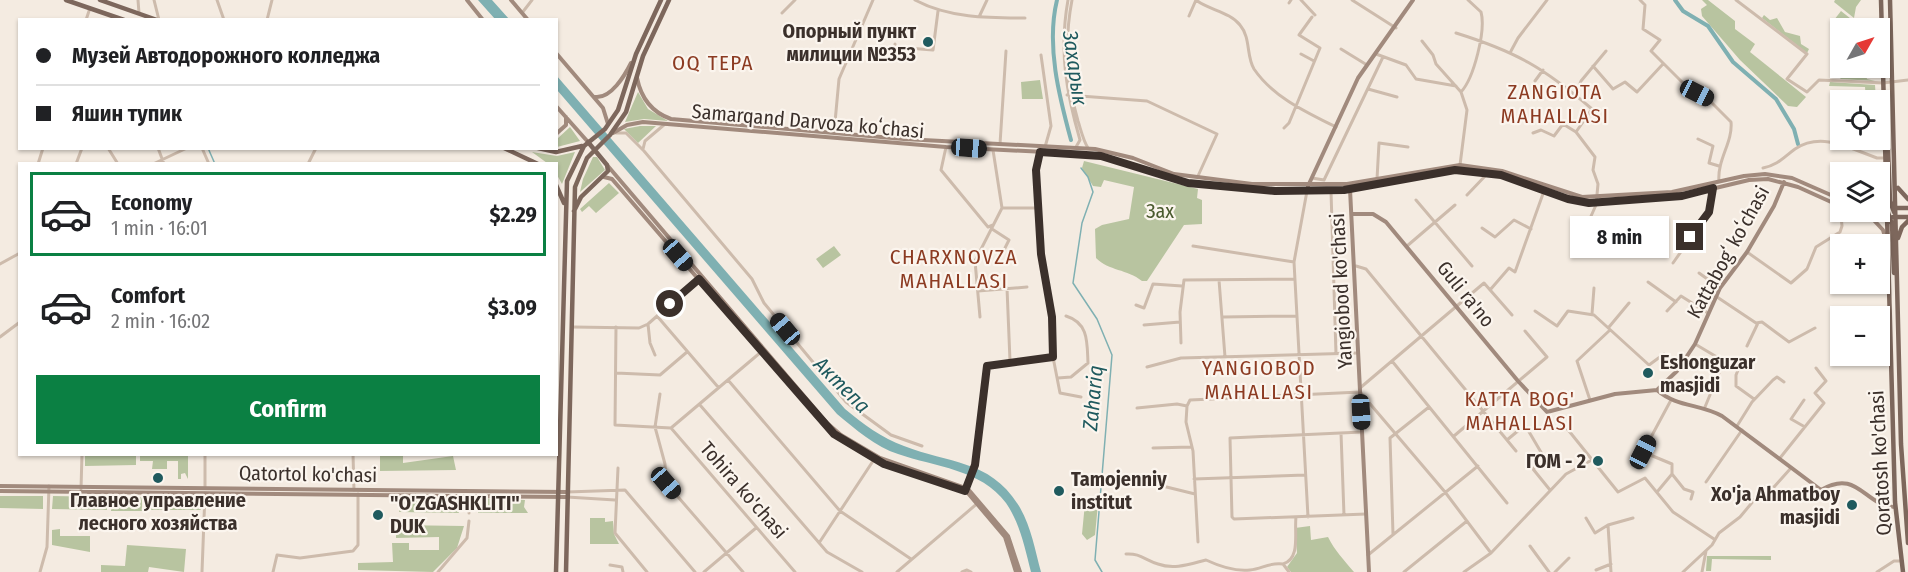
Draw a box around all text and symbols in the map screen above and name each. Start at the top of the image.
north arrow [1830,18,1890,78]
map controls [1830,18,1890,366]
place label: Опорный пункт милиции №353 [783,19,916,66]
water label: Захарык [1057,28,1093,107]
marker: Опорный пункт милиции №353 [921,35,935,49]
text: Музей Автодорожного колледжа [72,42,380,69]
district label: OQ TEPA [672,50,754,76]
car [1677,77,1717,109]
district label: ZANGIOTA MAHALLASI [1501,79,1609,129]
button: locate [1830,90,1890,150]
street label: Samarqand Darvoza koʻchasi [691,99,925,143]
text: Яшин тупик [72,100,182,127]
car [950,138,988,158]
button: layers [1830,162,1890,222]
street label: Kattabogʻ koʻchasi [1682,182,1774,322]
icon: car [39,187,93,241]
text: Economy [111,189,192,216]
park label: Зах [1146,199,1174,223]
text: $2.29 [490,201,537,228]
street label: Yangiobod ko'chasi [1325,213,1357,369]
text: 1 min · 16:01 [111,216,208,240]
callout: 8 min [1570,216,1669,258]
route end [1676,223,1703,250]
text: 8 min [1597,225,1642,249]
button: + [1830,234,1890,294]
car [659,236,697,274]
district label: CHARXNOVZA MAHALLASI [890,244,1018,294]
street label: Guli ra'no [1432,256,1500,332]
icon: car [39,280,93,334]
text: Comfort [111,282,185,309]
route start [656,290,683,317]
text: $3.09 [488,294,537,321]
button: − [1830,306,1890,366]
text: 2 min · 16:02 [111,309,210,333]
car [767,309,803,349]
place label: Eshonguzar masjidi [1660,350,1756,397]
water label: Актепа [808,351,876,419]
district label: YANGIOBOD MAHALLASI [1202,355,1316,405]
water label: Zahariq [1077,364,1109,433]
marker: Eshonguzar masjidi [1641,366,1655,380]
button: Confirm [36,375,540,444]
district label: KATTA BOG' MAHALLASI [1464,386,1576,436]
street label: Qoratosh ko'chasi [1864,390,1896,536]
car [1351,394,1371,430]
car [1627,432,1659,472]
street label: Tohira ko'chasi [695,437,793,543]
place label: ГОМ - 2 [1526,449,1586,473]
marker: ГОМ - 2 [1591,454,1605,468]
street label: Qatortol ko'chasi [239,461,377,487]
car [647,464,685,502]
place label: Tamojenniy institut [1071,467,1167,514]
marker: Главное управление лесного хозяйства [151,471,165,485]
place label: Xo'ja Ahmatboy masjidi [1710,482,1840,529]
marker: Tamojenniy institut [1052,484,1066,498]
place label: Главное управление лесного хозяйства [70,488,246,535]
place label: "O'ZGASHKLITI" DUK [390,491,520,538]
marker: Xo'ja Ahmatboy masjidi [1845,498,1859,512]
marker: "O'ZGASHKLITI" DUK [371,508,385,522]

